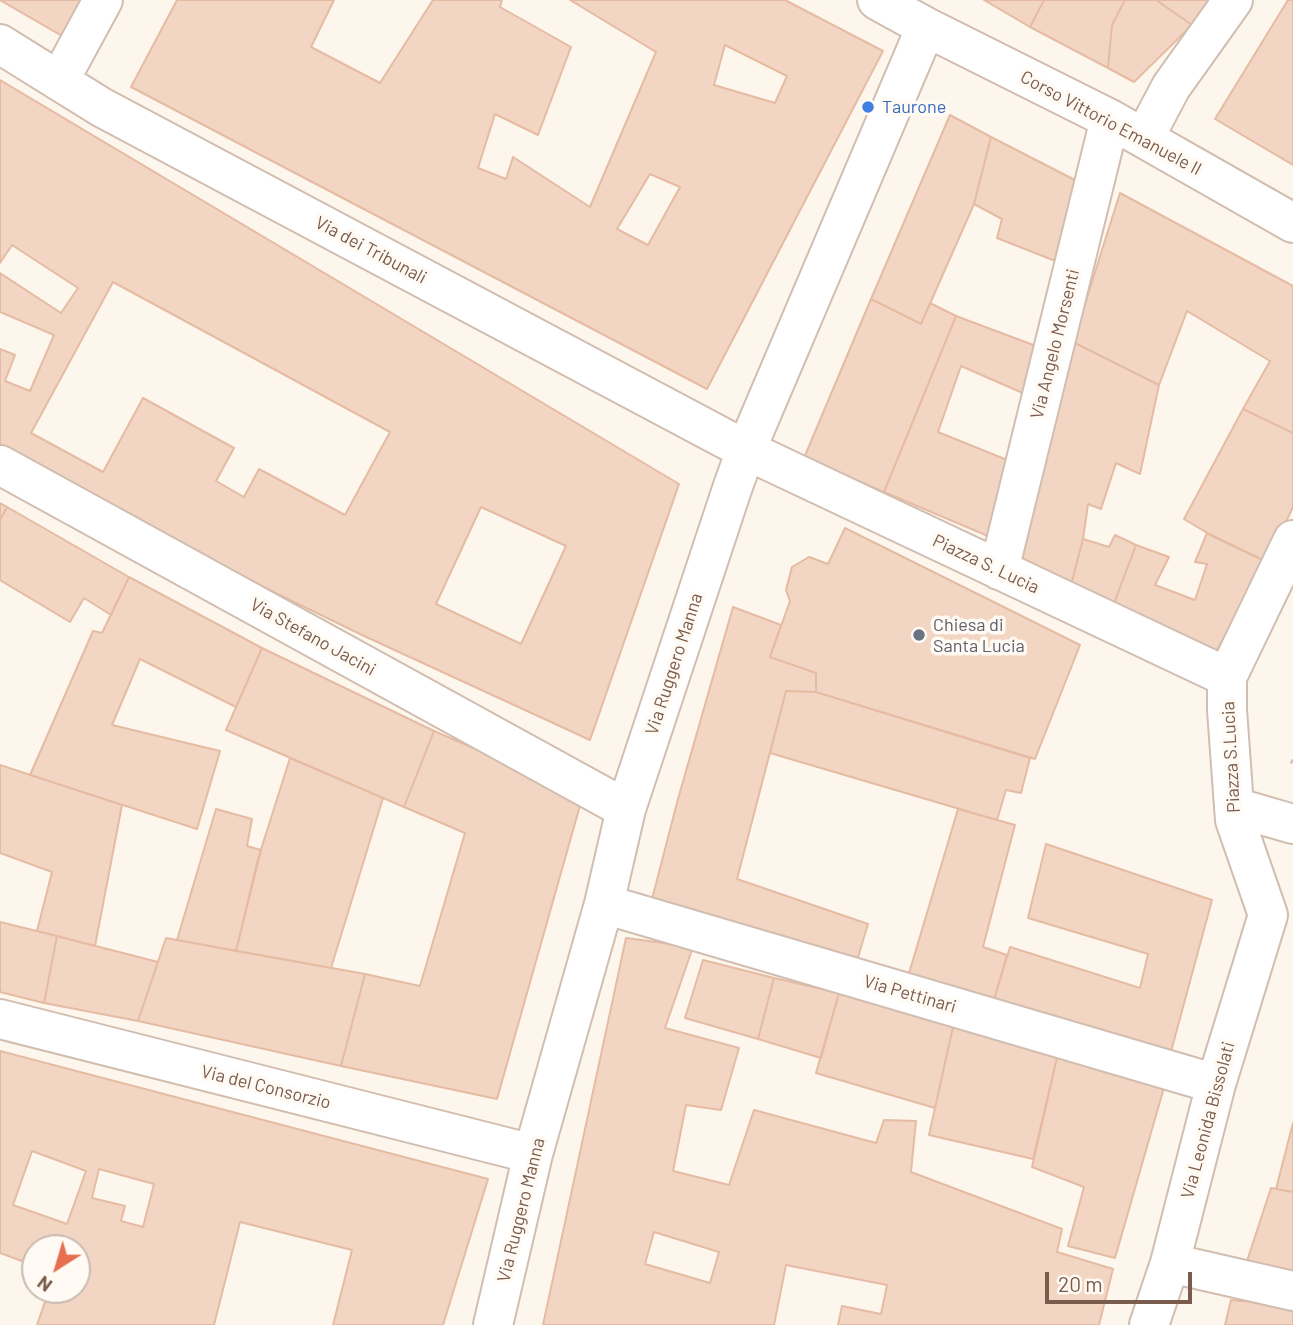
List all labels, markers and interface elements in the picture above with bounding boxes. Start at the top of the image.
street label: Corso Vittorio Emanuele II [1017,66,1205,180]
place label: Taurone [882,96,946,118]
marker: Taurone [860,99,876,115]
street label: Via dei Tribunali [312,212,430,288]
street label: Via Angelo Morsenti [1026,267,1084,421]
street label: Piazza S. Lucia [929,530,1043,598]
street label: Via Ruggero Manna [641,590,707,738]
street label: Via Stefano Jacini [246,594,380,680]
place label: Chiesa di Santa Lucia [933,614,1025,656]
marker: Chiesa di Santa Lucia [911,627,927,643]
street label: Piazza S.Lucia [1217,701,1245,813]
street label: Via Pettinari [861,970,959,1018]
street label: Via Leonida Bissolati [1177,1039,1239,1201]
street label: Via del Consorzio [199,1060,333,1114]
street label: Via Ruggero Manna [493,1136,549,1284]
north arrow [21,1234,91,1304]
scale bar [1048,1258,1195,1302]
text: 20 m [1058,1271,1103,1296]
text: N [32,1272,56,1298]

